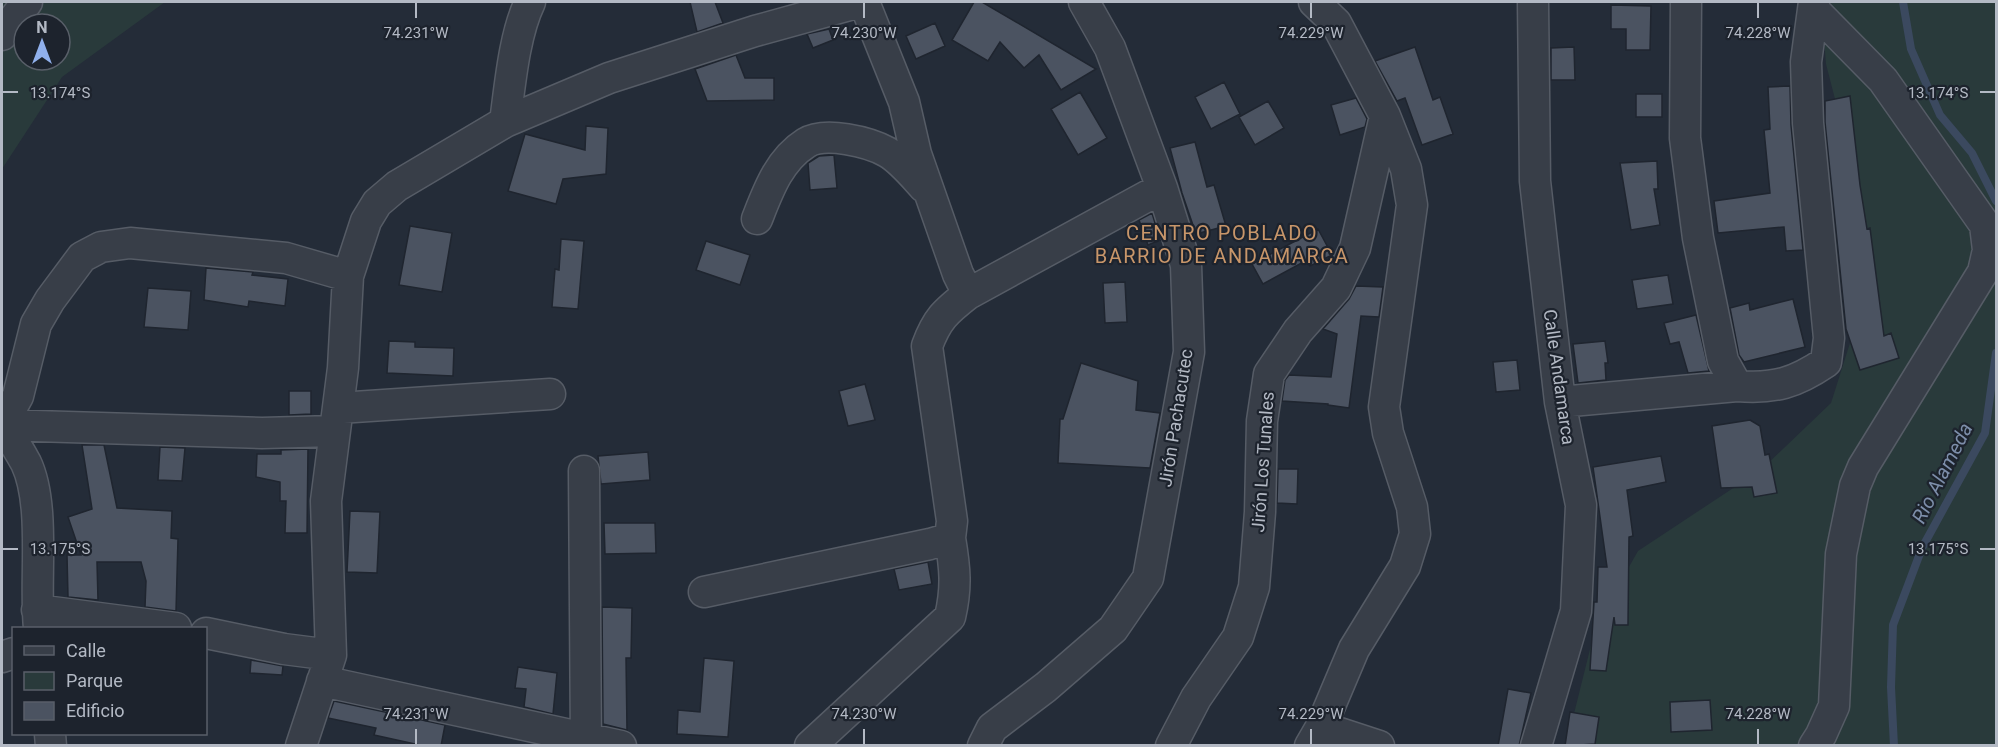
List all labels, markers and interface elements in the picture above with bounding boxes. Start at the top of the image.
north arrow [12,12,72,72]
text: N [36,18,48,37]
text: 74.231°W [383,24,449,42]
text: 74.230°W [831,24,897,42]
text: 74.229°W [1278,24,1344,42]
text: 74.228°W [1725,24,1791,42]
text: 13.174°S [30,84,90,102]
text: 13.174°S [1908,84,1968,102]
district label: CENTRO POBLADO BARRIO DE ANDAMARCA [1095,221,1349,268]
street label: Calle Andamarca [1540,308,1579,446]
street label: Jirón Pachacutec [1154,347,1197,488]
street label: Jirón Los Tunales [1247,391,1278,533]
water label: Rio Alameda [1906,419,1978,527]
text: 13.175°S [30,540,90,558]
text: 13.175°S [1908,540,1968,558]
legend [12,627,207,735]
text: Calle [66,640,106,661]
text: Parque [66,670,123,691]
text: Edificio [66,700,125,721]
text: 74.231°W [383,705,449,723]
text: 74.230°W [831,705,897,723]
text: 74.229°W [1278,705,1344,723]
text: 74.228°W [1725,705,1791,723]

